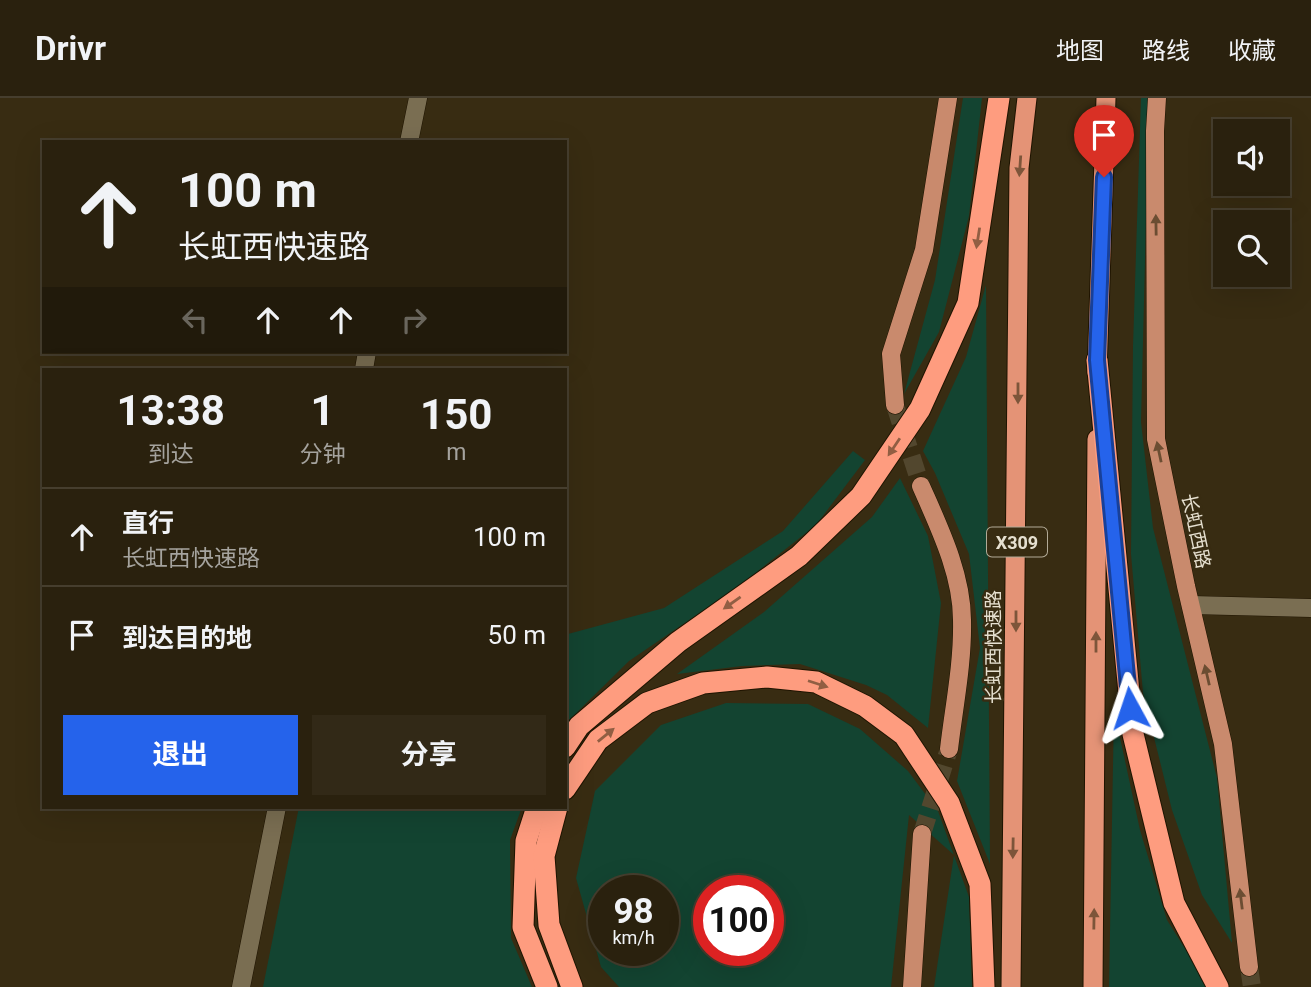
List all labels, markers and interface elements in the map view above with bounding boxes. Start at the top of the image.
text: Drivr [35,29,106,68]
text: 地图 [1056,37,1104,65]
text: 路线 [1142,37,1190,65]
text: 收藏 [1228,37,1276,65]
pin [1074,105,1134,177]
icon: arrive [1085,116,1123,154]
map controls [1213,119,1290,287]
button: sound [1213,119,1290,196]
one-way arrow [1014,155,1025,177]
text: 100 m [178,162,317,219]
icon: ahead [63,168,154,259]
button: search [1213,210,1290,287]
one-way arrow [1150,214,1162,236]
one-way arrow [972,227,983,249]
text: 长虹西快速路 [178,228,370,266]
icon: left [176,301,214,339]
icon: ahead [249,301,287,339]
icon: ahead [322,301,360,339]
icon: right [395,301,433,339]
one-way arrow [1012,383,1024,405]
text: 13:38 [117,386,225,435]
text: 1 [310,386,335,435]
text: 150 [420,390,492,439]
one-way arrow [888,437,901,456]
text: m [446,439,466,466]
text: 到达 [148,441,194,468]
text: 分钟 [299,441,345,468]
one-way arrow [1153,441,1164,463]
street label: 长虹西路 [1177,491,1215,571]
text: 直行 [122,508,174,538]
icon: ahead [63,518,101,556]
text: 100 m [473,522,546,552]
road number: X309 [987,528,1047,556]
text: 长虹西快速路 [122,545,260,572]
street label: 长虹西快速路 [982,590,1005,704]
one-way arrow [723,596,741,610]
one-way arrow [1010,610,1022,632]
icon: arrive [63,616,101,654]
text: 50 m [488,620,546,650]
text: 到达目的地 [122,623,252,653]
one-way arrow [1090,631,1102,653]
one-way arrow [1201,664,1212,686]
position arrow [1093,671,1167,745]
one-way arrow [807,680,828,690]
button: 退出 [63,715,298,795]
button: 分享 [312,715,546,795]
one-way arrow [596,727,614,742]
one-way arrow [1008,838,1019,860]
speed limit sign: 100 [693,875,784,966]
one-way arrow [1236,888,1247,910]
text: 98 [613,891,654,932]
one-way arrow [1089,908,1100,930]
text: km/h [612,927,655,948]

